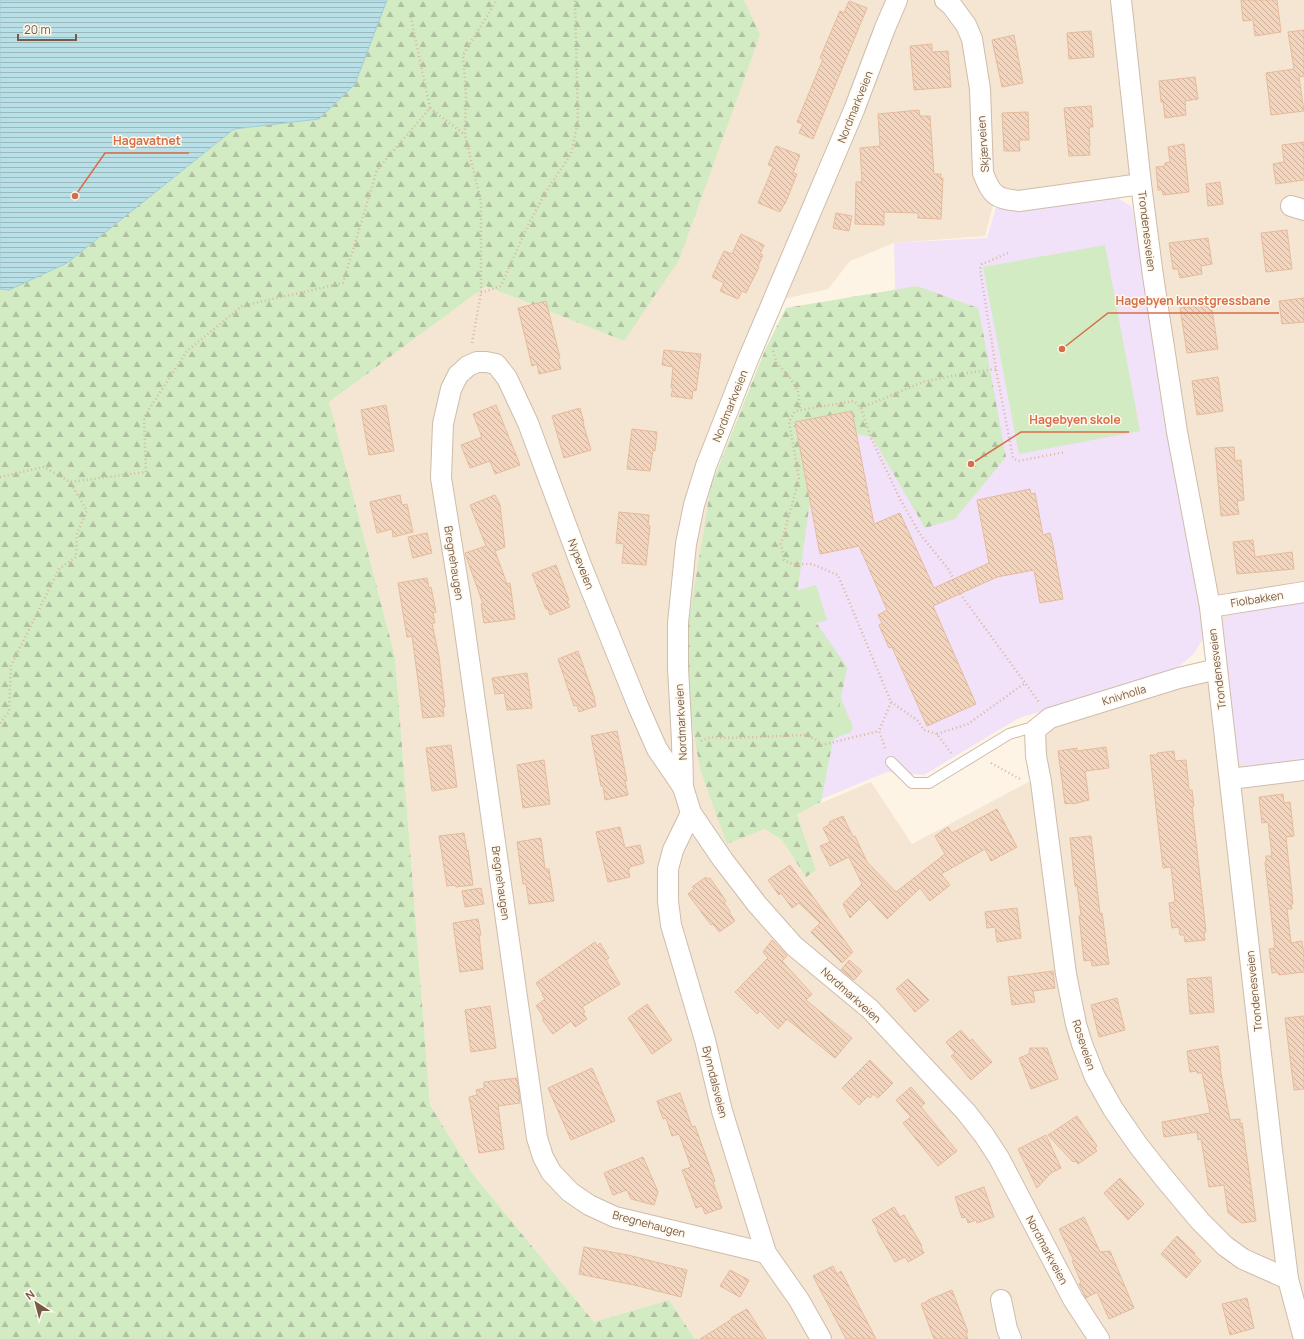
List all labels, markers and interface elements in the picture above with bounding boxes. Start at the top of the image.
scale bar [18,16,76,42]
text: 20 m [24,21,51,38]
street label: Nordmarkveien [833,69,876,145]
street label: Skjærveien [973,115,992,173]
callout: Hagavatnet [105,129,189,153]
text: Hagavatnet [113,132,181,149]
street label: Trondenesveien [1135,190,1160,272]
callout: Hagebyen kunstgressbane [1108,289,1279,313]
text: Hagebyen kunstgressbane [1116,292,1270,309]
street label: Nordmarkveien [708,368,751,444]
callout: Hagebyen skole [1021,408,1129,432]
text: Hagebyen skole [1029,411,1121,428]
street label: Bregnehaugen [441,525,468,601]
street label: Nypeveien [565,536,598,591]
street label: Fiolbakken [1229,587,1284,610]
street label: Trondenesveien [1204,628,1229,710]
street label: Knivholla [1100,681,1148,708]
street label: Nordmarkveien [671,683,690,761]
street label: Bregnehaugen [489,845,514,921]
street label: Trondenesveien [1242,950,1265,1032]
street label: Nordmarkveien [818,963,885,1026]
street label: Roseveien [1069,1018,1100,1072]
street label: Bynndalsveien [699,1044,732,1119]
street label: Bregnehaugen [611,1207,687,1240]
street label: Nordmarkveien [1023,1212,1072,1287]
north arrow [16,1283,56,1323]
text: N [22,1286,38,1303]

